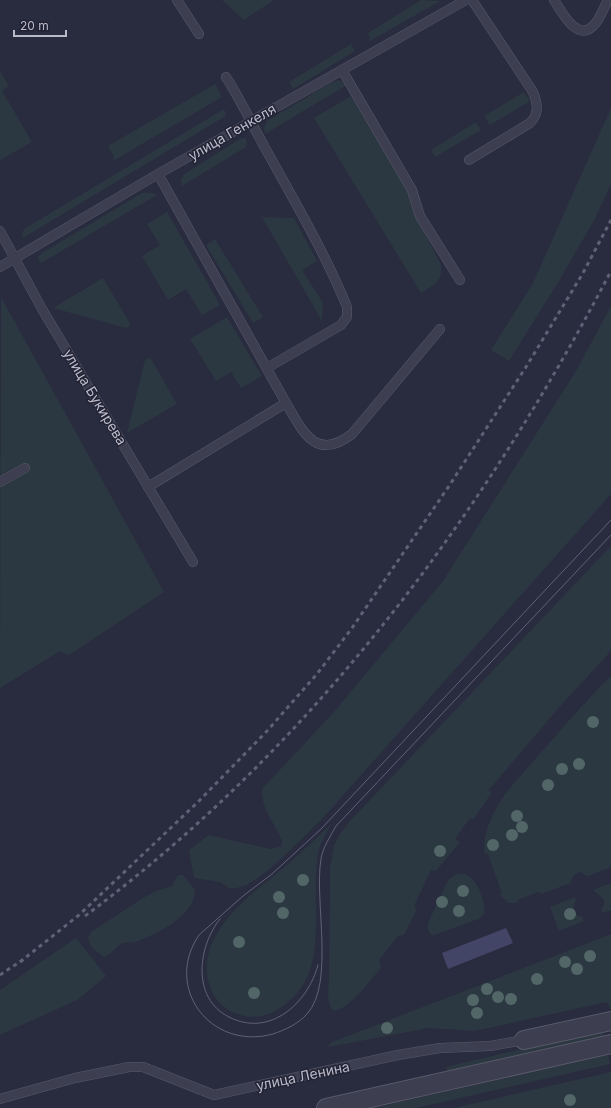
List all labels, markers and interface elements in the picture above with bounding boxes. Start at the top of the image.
scale bar [14,12,66,38]
text: 20 m [20,18,49,33]
street label: улица Генкеля [185,100,279,164]
street label: улица Букирева [60,346,131,448]
street label: улица Ленина [255,1057,351,1094]

